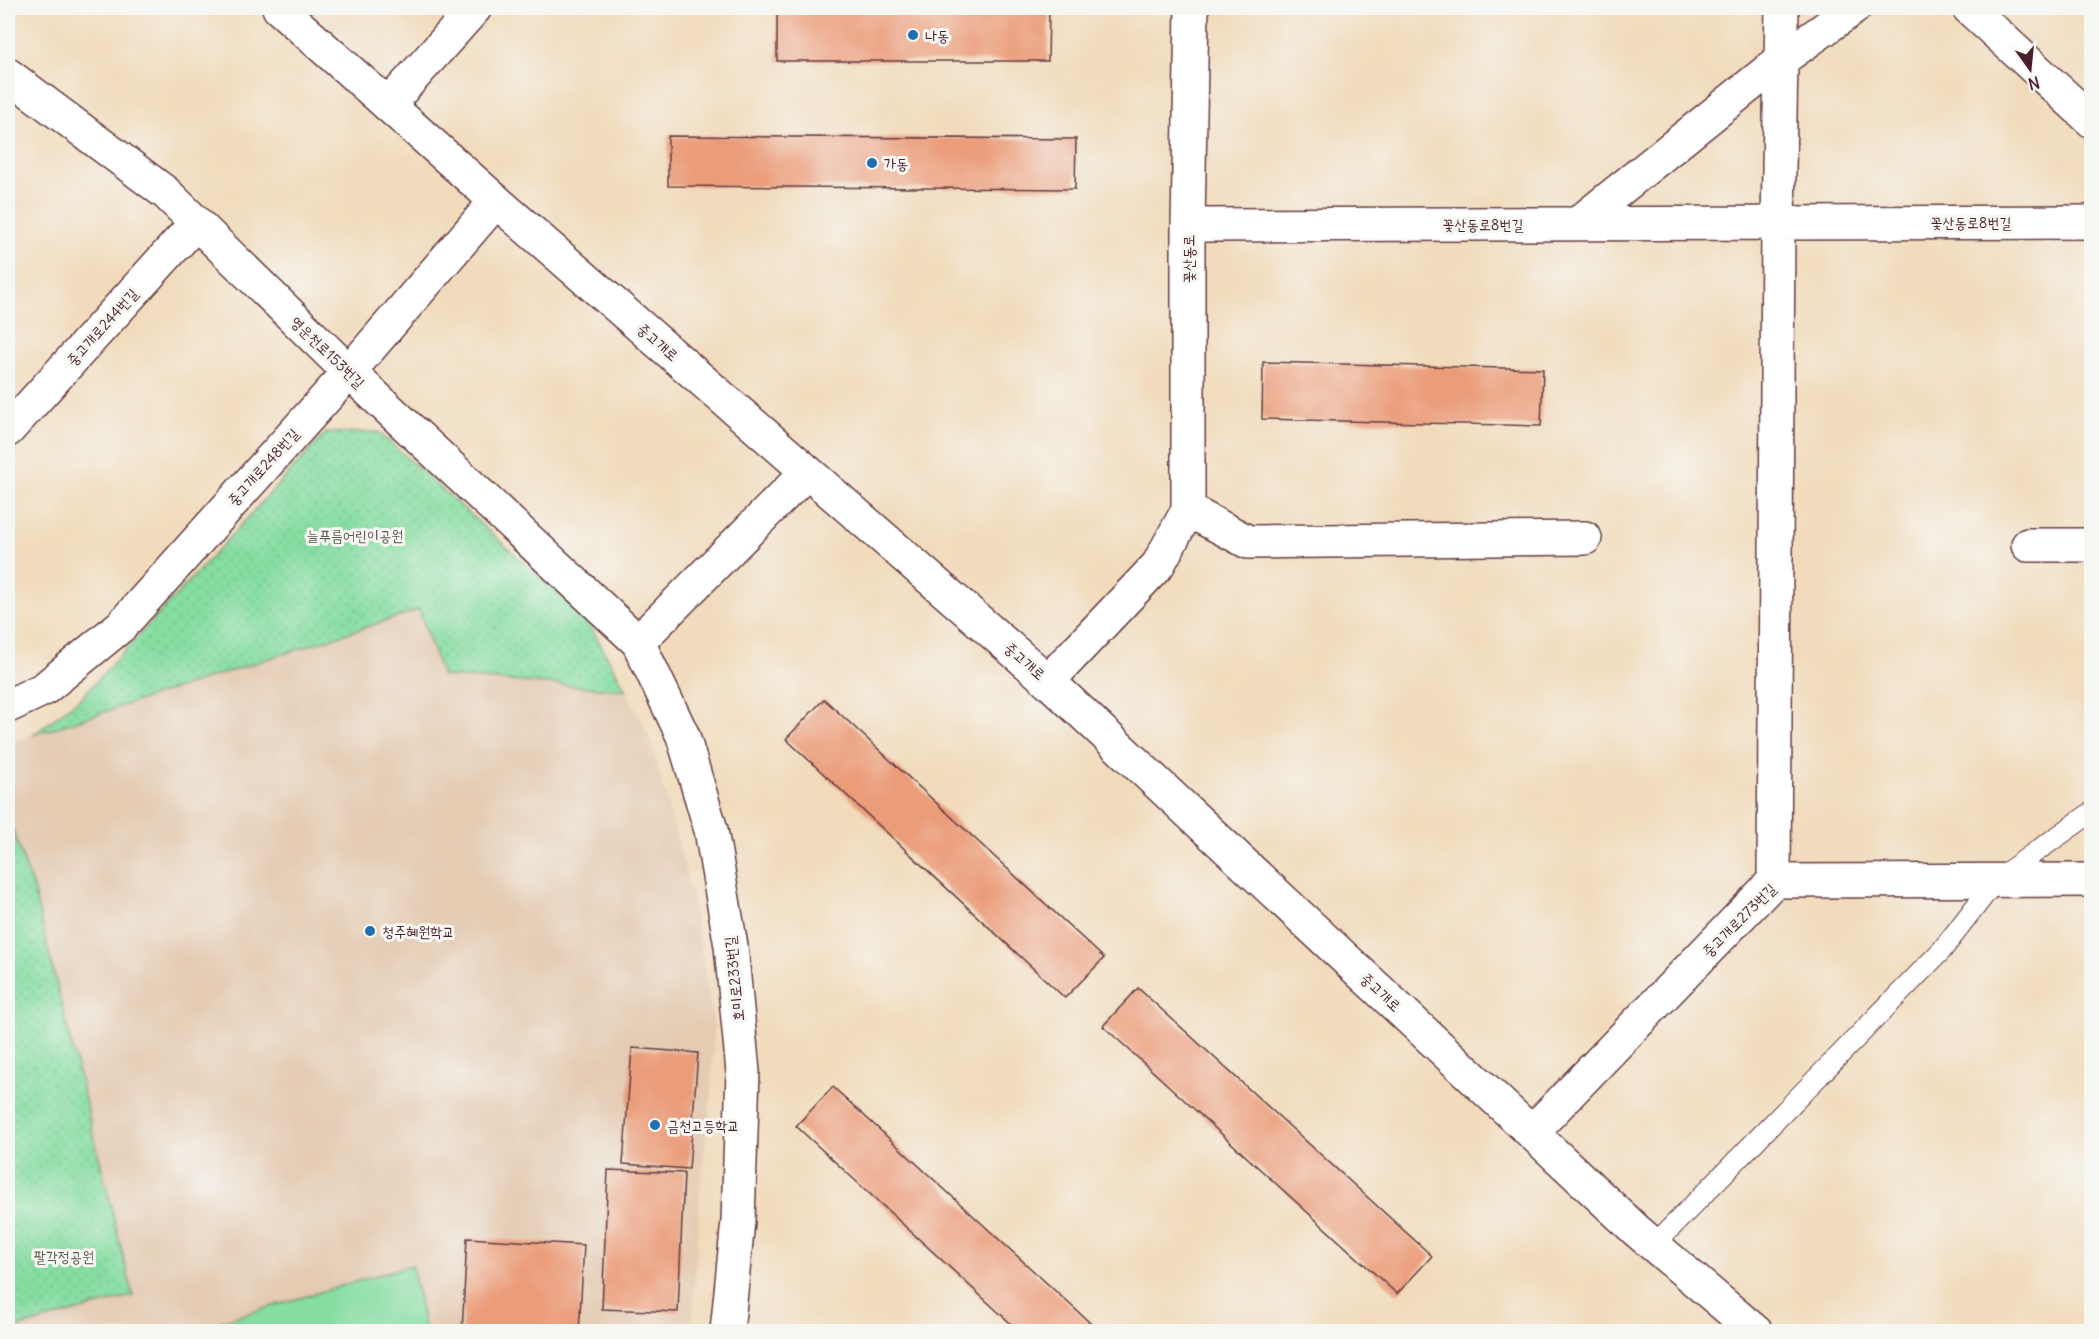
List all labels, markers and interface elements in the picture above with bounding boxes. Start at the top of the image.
place label: 나동 [925,26,949,45]
marker: 나동 [906,28,920,42]
north arrow [2000,39,2060,99]
text: N [2026,72,2042,95]
place label: 가동 [884,154,908,173]
marker: 가동 [865,156,879,170]
street label: 꽃산동로8번길 [1930,213,2012,232]
street label: 꽃산동로8번길 [1442,215,1524,234]
street label: 꽃산동로 [1179,235,1198,283]
street label: 중고개로244번길 [62,284,142,370]
street label: 영운천로153번길 [287,312,369,392]
street label: 중고개로 [634,319,682,365]
street label: 중고개로248번길 [223,424,303,510]
park label: 늘푸름어린이공원 [307,526,403,545]
street label: 중고개로 [1001,638,1049,684]
street label: 중고개로273번길 [1698,879,1780,961]
place label: 청주혜원학교 [382,922,454,941]
marker: 청주혜원학교 [363,924,377,938]
street label: 호미로233번길 [720,935,748,1023]
street label: 중고개로 [1357,969,1405,1015]
place label: 금천고등학교 [667,1116,739,1135]
marker: 금천고등학교 [648,1118,662,1132]
park label: 팔각정공원 [34,1247,94,1266]

